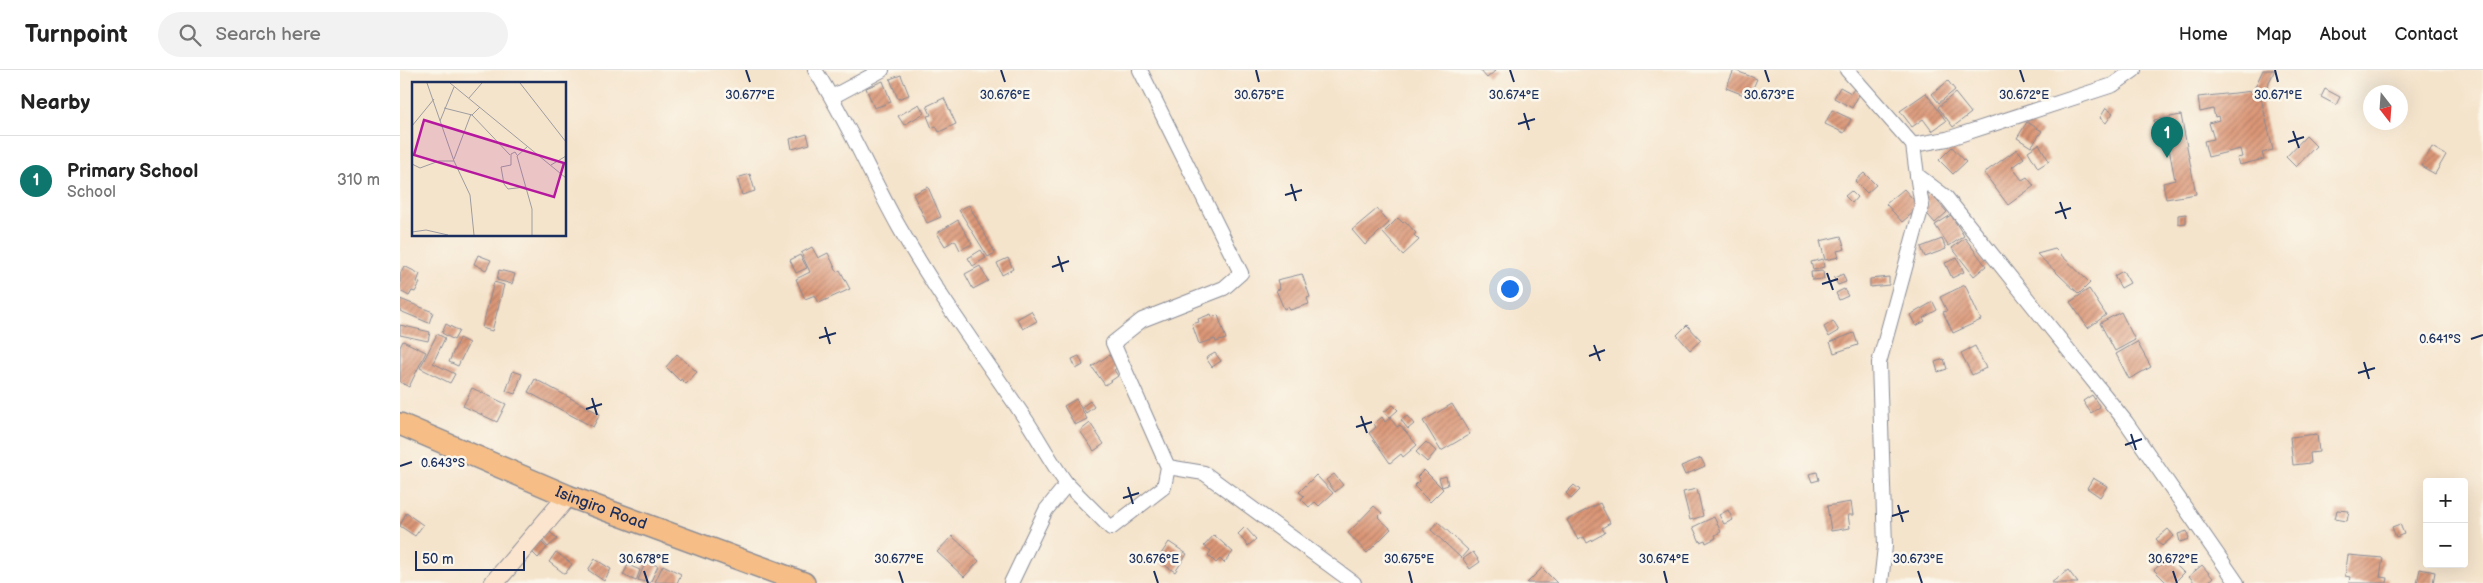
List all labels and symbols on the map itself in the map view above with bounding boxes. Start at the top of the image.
inset map [412,82,566,236]
north arrow [2363,85,2408,130]
text: 30.677°E [725,88,775,103]
text: 30.676°E [980,88,1030,103]
text: 30.675°E [1234,88,1284,103]
text: 30.674°E [1489,88,1539,103]
text: 30.673°E [1744,88,1794,103]
text: 30.672°E [1999,88,2049,103]
text: 30.671°E [2254,88,2302,103]
pin: 1 [2151,117,2183,158]
your location [1497,276,1523,302]
text: 0.641°S [2419,332,2461,347]
text: 0.643°S [421,456,465,471]
street label: Isingiro Road [552,482,649,534]
scale bar [415,548,525,571]
text: 30.678°E [619,552,669,567]
text: 30.677°E [874,552,924,567]
text: 30.676°E [1129,552,1179,567]
text: 30.675°E [1384,552,1434,567]
text: 30.674°E [1639,552,1689,567]
text: 30.673°E [1893,552,1943,567]
text: 30.672°E [2148,552,2198,567]

